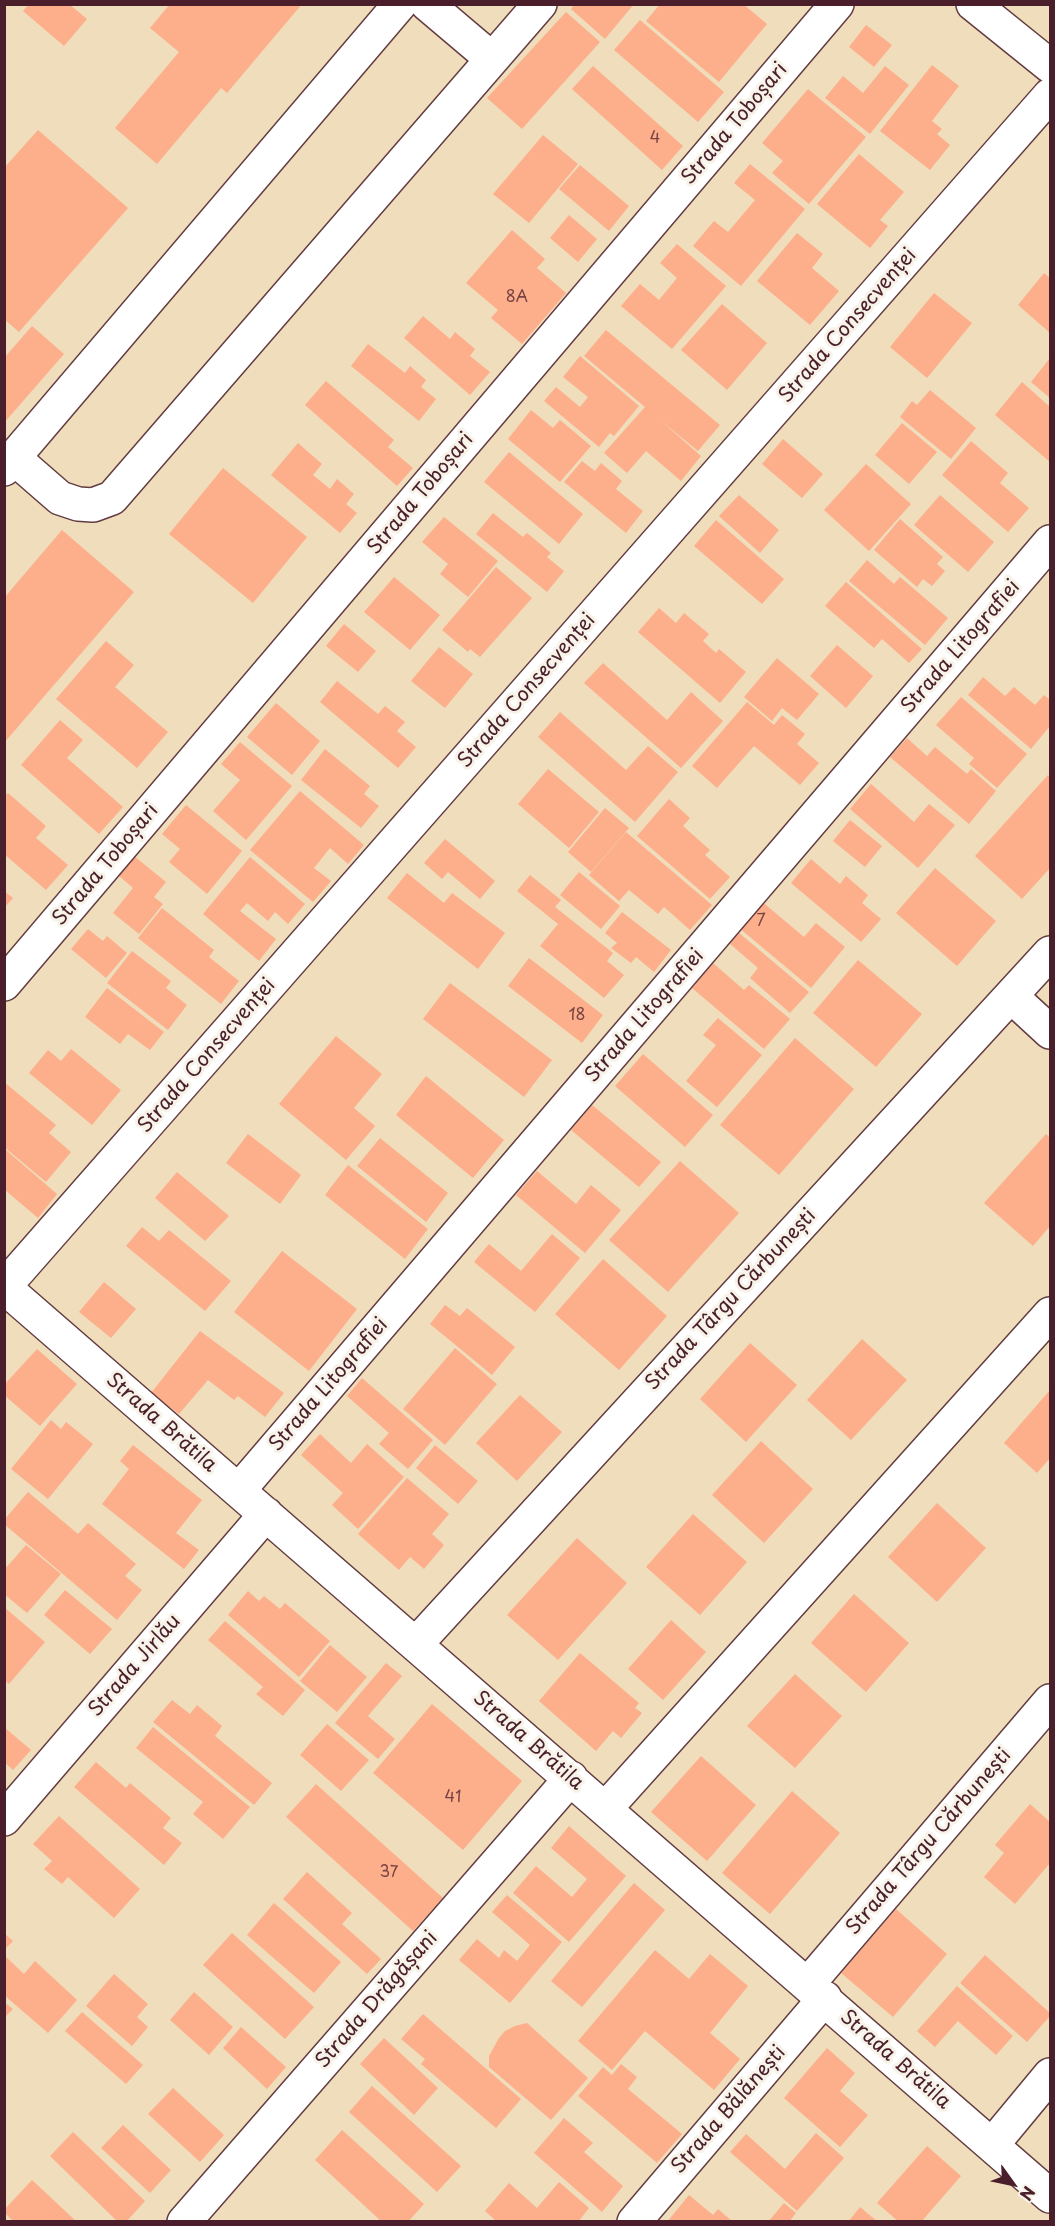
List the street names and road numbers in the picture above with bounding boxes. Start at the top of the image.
street label: Strada Toboșari [677,58,793,190]
street label: Strada Consecvenței [774,244,922,408]
street label: Strada Toboșari [363,428,479,560]
street label: Strada Litografiei [896,575,1026,719]
street label: Strada Consecvenței [453,609,601,773]
street label: Strada Toboșari [48,799,164,931]
street label: Strada Litografiei [580,944,710,1088]
street label: Strada Consecvenței [133,974,281,1138]
street label: Strada Târgu Cărbunești [641,1204,821,1396]
street label: Strada Litografiei [264,1313,394,1457]
street label: Strada Brătila [101,1368,221,1478]
street label: Strada Jirlău [84,1610,186,1722]
street label: Strada Brătila [468,1686,588,1796]
street label: Strada Târgu Cărbunești [841,1744,1017,1940]
street label: Strada Drăgășani [311,1927,443,2073]
street label: Strada Brătila [835,2005,955,2115]
street label: Strada Bălănești [667,2041,791,2179]

